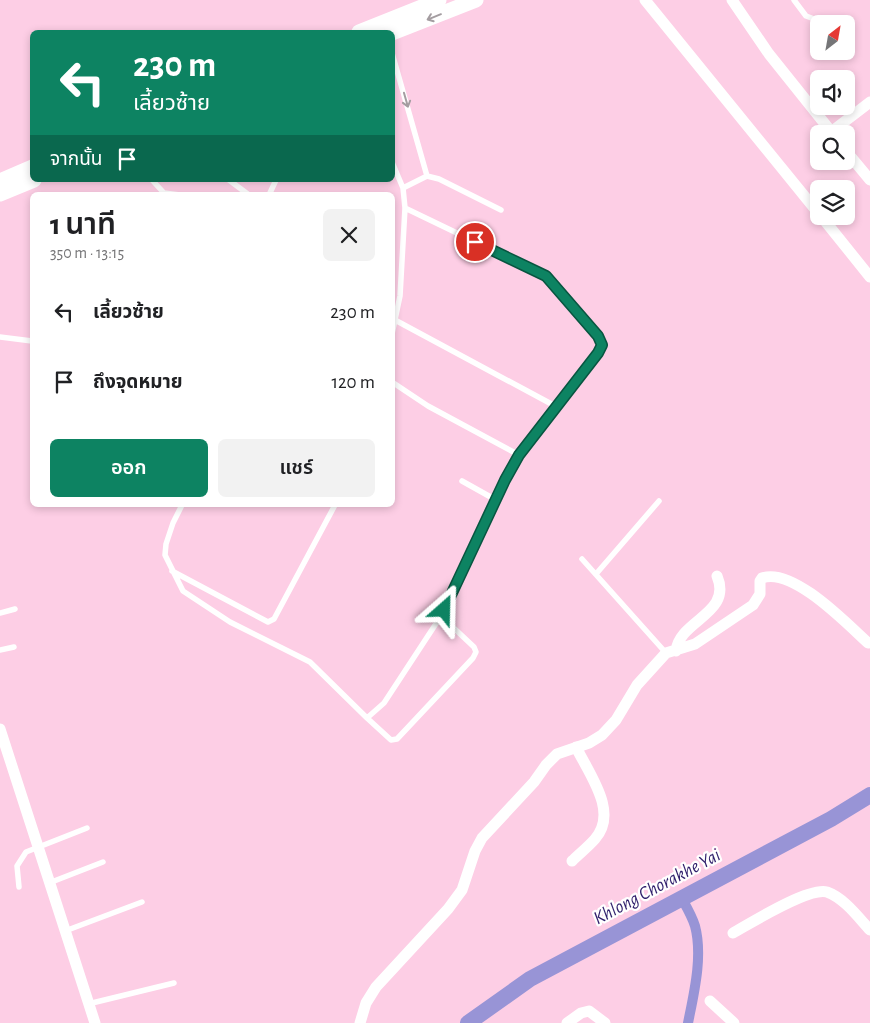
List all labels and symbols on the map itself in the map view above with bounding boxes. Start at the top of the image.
one-way arrow [427,12,442,22]
north arrow [810,15,855,60]
one-way arrow [402,91,411,107]
pin [454,221,496,263]
position arrow [417,583,469,635]
water label: Khlong Chorakhe Yai [590,846,724,928]

